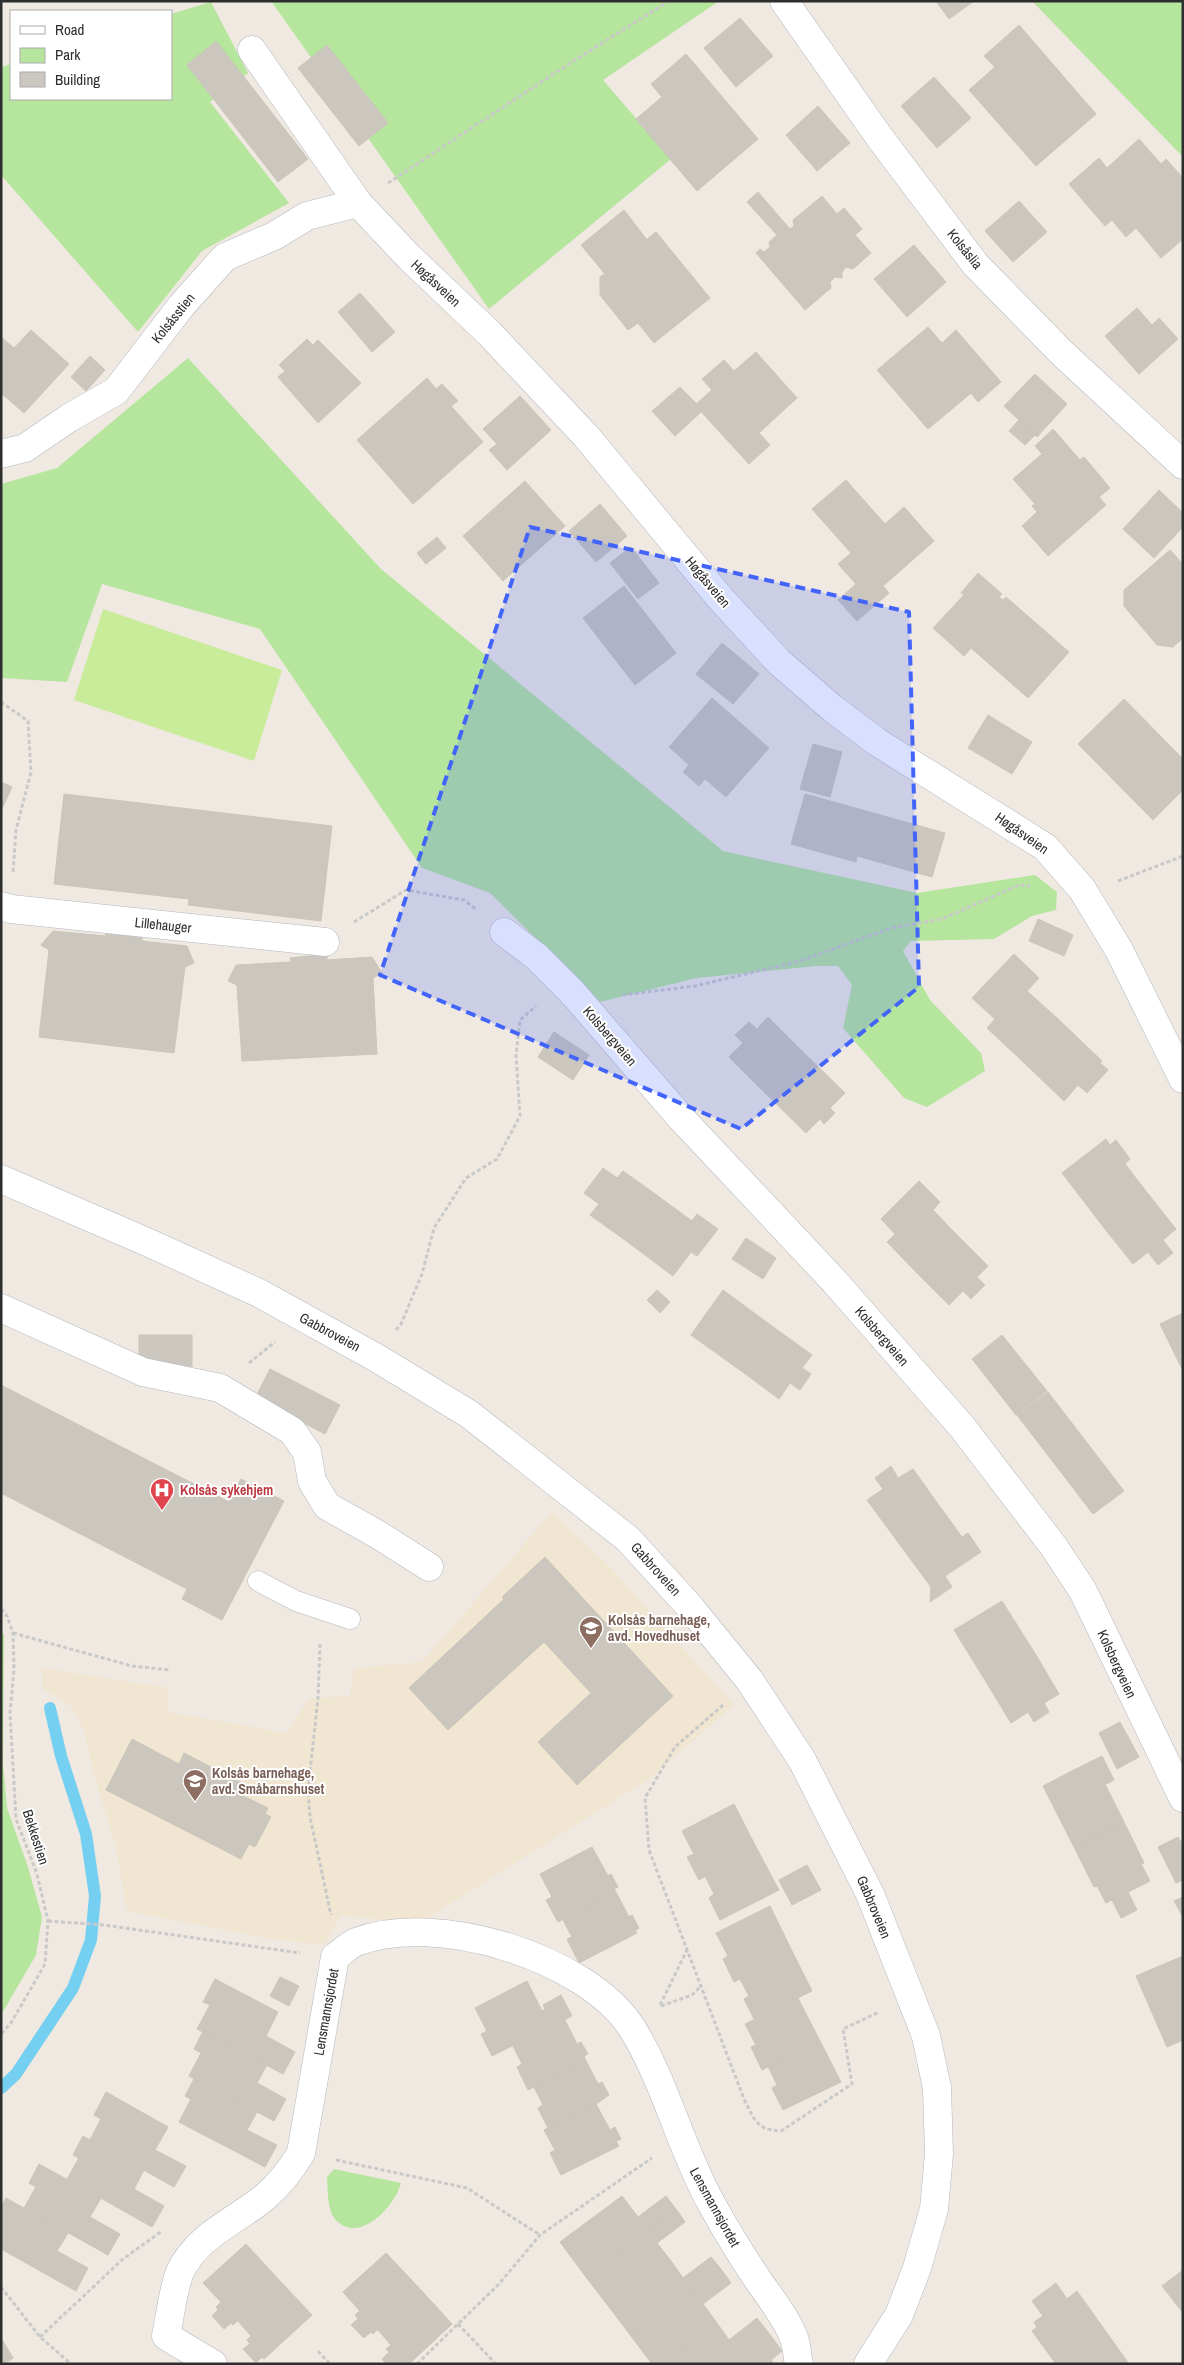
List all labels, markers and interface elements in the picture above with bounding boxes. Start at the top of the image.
legend [10,10,172,100]
text: Road [55,19,84,40]
text: Park [55,44,81,65]
text: Building [55,69,100,90]
street label: Kolsåslia [943,225,987,273]
street label: Høgåsveien [407,256,465,310]
street label: Kolsåsstien [147,289,199,347]
street label: Høgåsveien [681,553,735,611]
street label: Høgåsveien [992,808,1052,858]
street label: Lillehauger [134,913,192,937]
street label: Kolsbergveien [579,1002,641,1070]
street label: Kolsbergveien [851,1302,913,1370]
street label: Gabbroveien [296,1308,364,1356]
hospital icon: Kolsås sykehjem [149,1477,175,1511]
place label: Kolsås sykehjem [180,1481,273,1499]
street label: Gabbroveien [627,1538,685,1600]
place label: Kolsås barnehage, avd. Hovedhuset [608,1611,710,1645]
school or university icon: Kolsås barnehage, avd. Hovedhuset [578,1615,604,1649]
street label: Kolsbergveien [1093,1627,1141,1701]
place label: Kolsås barnehage, avd. Småbarnshuset [212,1764,324,1798]
school or university icon: Kolsås barnehage, avd. Småbarnshuset [182,1768,208,1802]
street label: Bekkestien [19,1807,53,1867]
street label: Gabbroveien [853,1873,895,1941]
street label: Lensmannsjordet [309,1967,343,2057]
street label: Lensmannsjordet [686,2164,744,2250]

